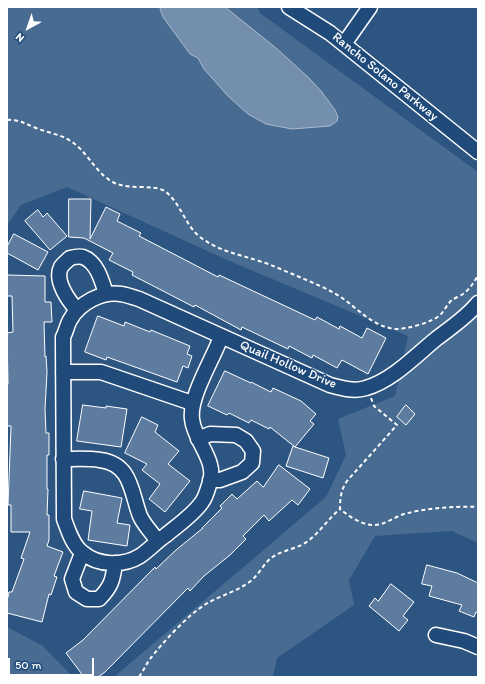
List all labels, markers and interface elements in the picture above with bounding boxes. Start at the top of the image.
north arrow [8,8,48,48]
street label: Rancho Solano Parkway [329,29,441,125]
text: N [13,30,27,45]
street label: Quail Hollow Drive [237,338,339,392]
scale bar [10,650,96,676]
text: 50 m [15,658,41,672]

